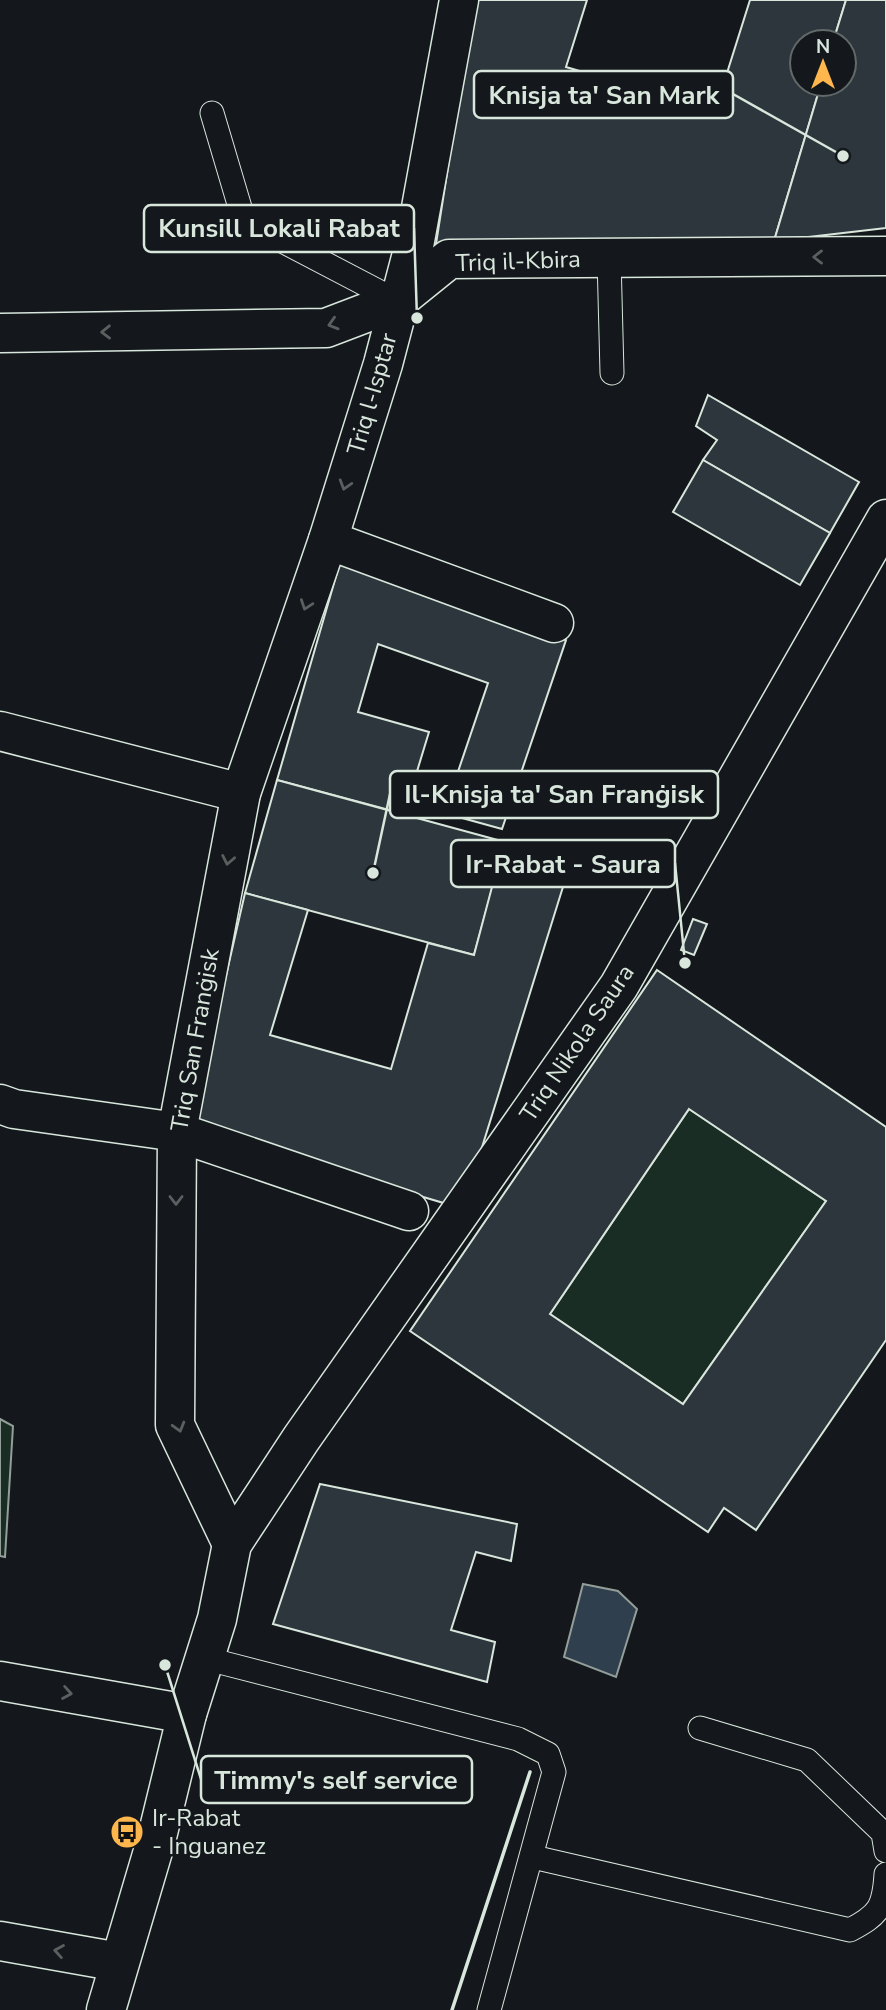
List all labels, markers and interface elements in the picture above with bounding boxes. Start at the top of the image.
north arrow [788,28,858,98]
text: N [816,34,830,60]
callout: Knisja ta' San Mark [474,71,733,118]
text: Knisja ta' San Mark [488,78,721,113]
callout: Kunsill Lokali Rabat [144,205,414,252]
text: Kunsill Lokali Rabat [158,211,401,246]
street label: Triq il-Kbira [455,243,581,279]
one-way arrow [812,249,823,265]
one-way arrow [328,316,340,331]
one-way arrow [101,324,112,339]
street label: Triq l-Isptar [339,329,405,459]
one-way arrow [339,478,354,490]
one-way arrow [300,598,314,610]
callout: Il-Knisja ta' San Franġisk [390,771,718,818]
text: Il-Knisja ta' San Franġisk [404,777,705,812]
callout: Ir-Rabat - Saura [451,840,675,887]
text: Ir-Rabat - Saura [465,847,661,882]
one-way arrow [221,854,236,866]
street label: Triq San Franġisk [163,945,227,1134]
street label: Triq Nikola Saura [512,958,642,1128]
one-way arrow [168,1195,184,1206]
one-way arrow [170,1420,185,1432]
one-way arrow [61,1685,73,1700]
callout: Timmy's self service [201,1756,472,1803]
text: Timmy's self service [214,1763,458,1798]
place label: Ir-Rabat - Inguanez [152,1802,266,1862]
bus stop icon: Ir-Rabat - Inguanez [108,1813,146,1851]
one-way arrow [53,1945,65,1960]

